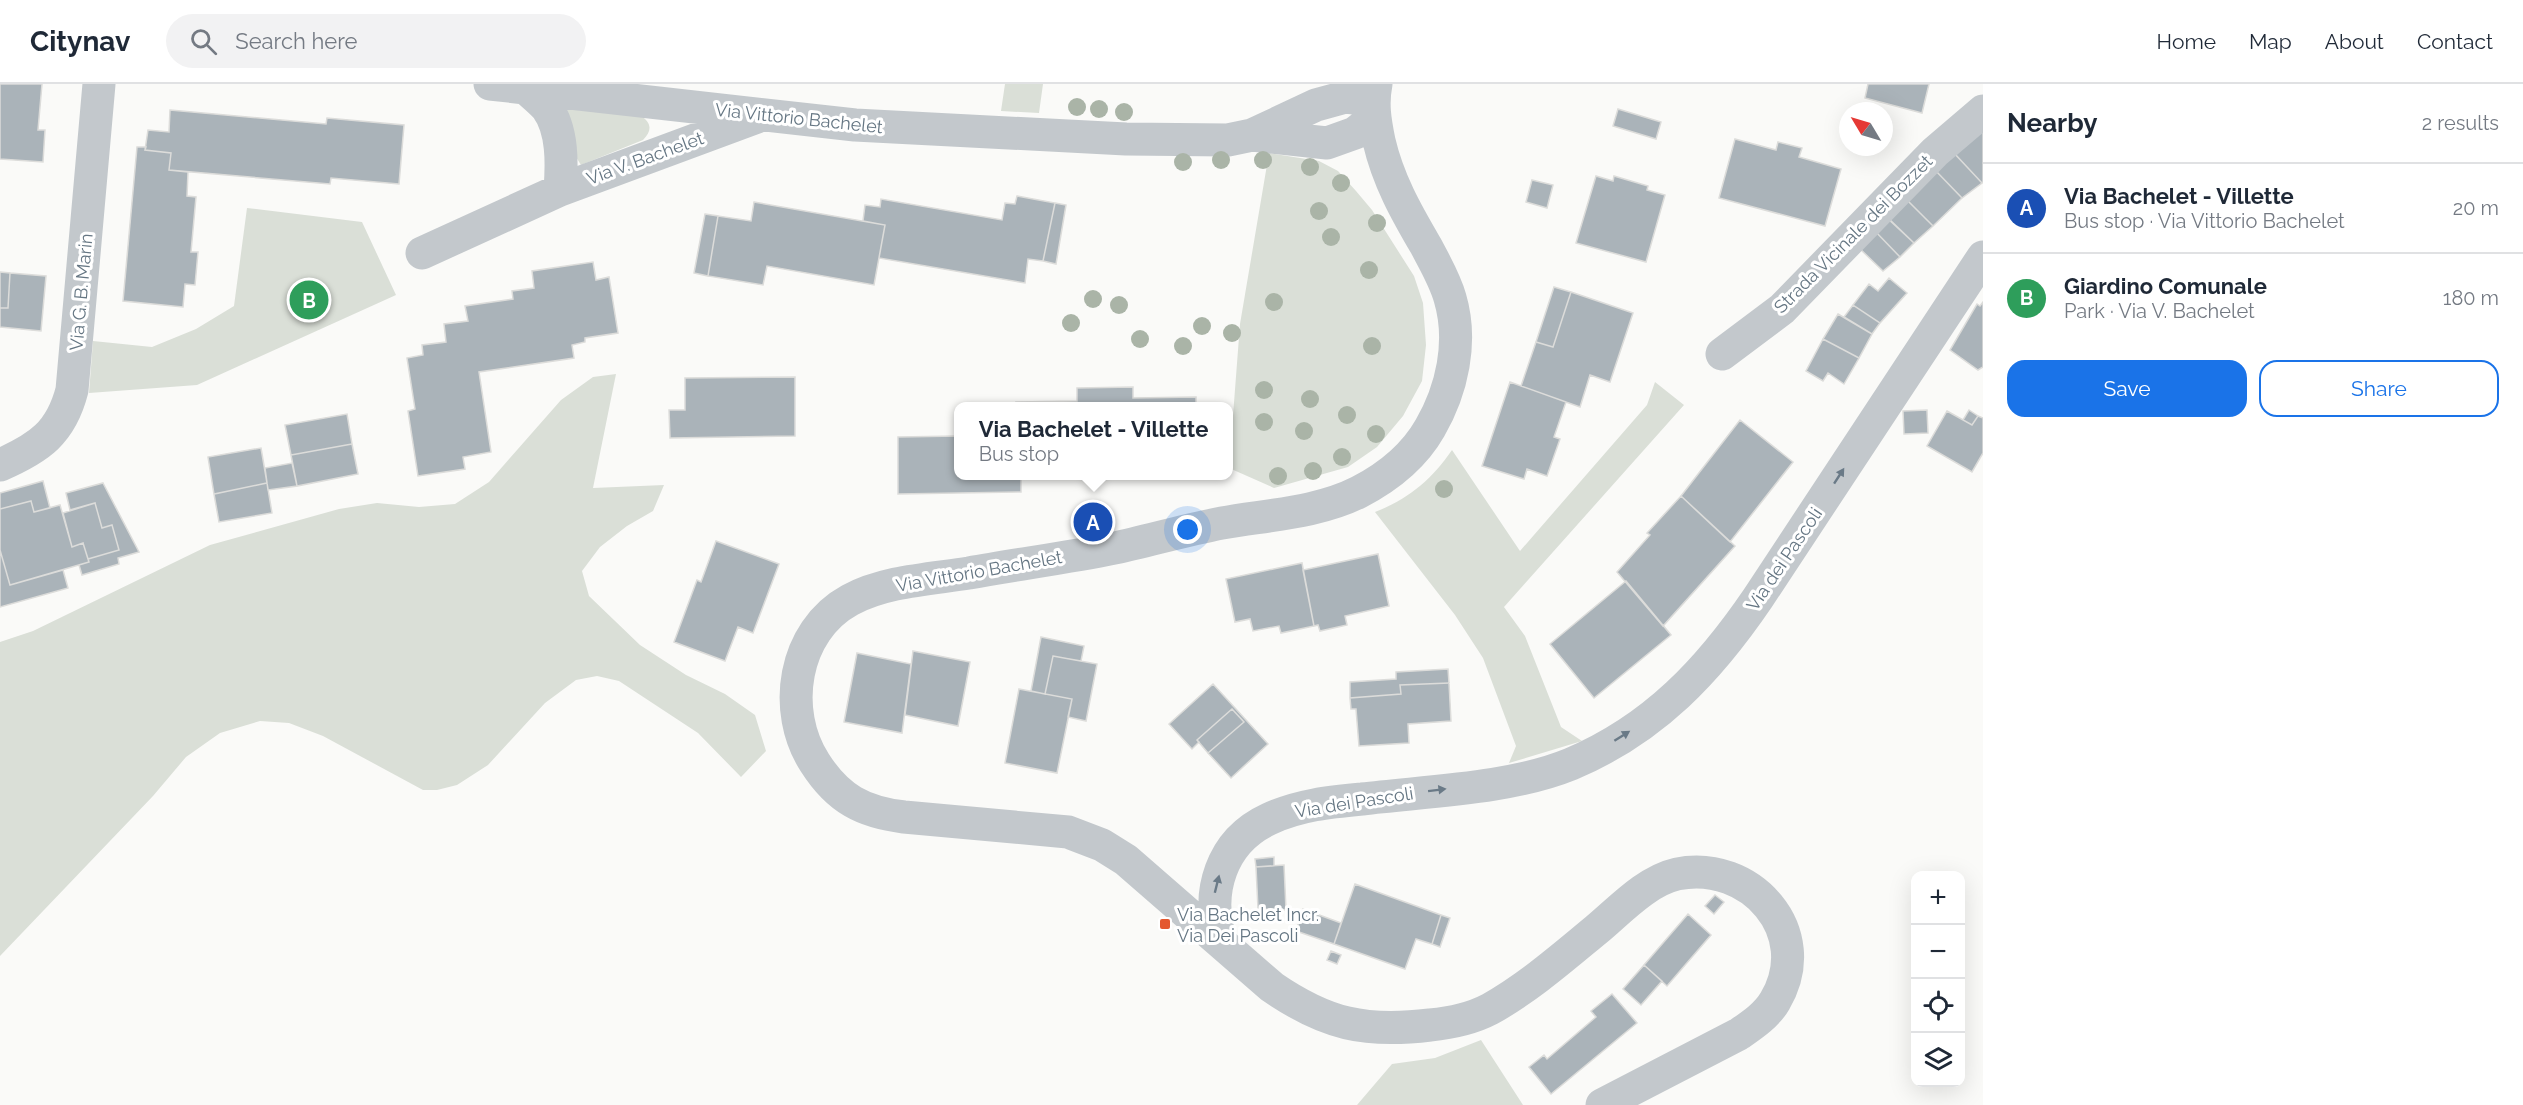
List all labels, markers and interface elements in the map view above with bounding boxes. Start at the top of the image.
search box [166,14,586,68]
text: Citynav [30,25,130,58]
icon: search [187,25,220,58]
text: Search here [235,28,357,54]
text: Home [2157,29,2216,54]
text: Map [2249,29,2292,54]
text: About [2325,29,2384,54]
text: Contact [2417,29,2493,54]
street label: Via Vittorio Bachelet [714,99,884,137]
north arrow [1839,102,1893,156]
text: Nearby [2007,108,2097,138]
text: 2 results [2422,111,2499,135]
street label: Via V. Bachelet [584,127,706,189]
street label: Strada Vicinale dei Bozzet [1770,151,1936,317]
text: Via Bachelet - Villette [2064,183,2294,209]
text: A [2020,196,2033,220]
text: 20 m [2453,196,2499,220]
text: Bus stop · Via Vittorio Bachelet [2064,209,2345,233]
street label: Via G. B. Marin [65,232,97,352]
text: Giardino Comunale [2064,273,2267,299]
pin: B [290,278,328,322]
text: B [2020,286,2033,310]
text: 180 m [2443,286,2499,310]
text: Park · Via V. Bachelet [2064,299,2255,323]
button: Save [2007,360,2247,417]
button: Share [2259,360,2499,417]
popup [954,402,1233,480]
text: Via Bachelet - Villette [979,416,1208,442]
text: Bus stop [979,442,1059,466]
one-way arrow [1833,468,1844,484]
pin: A [1074,500,1112,544]
street label: Via dei Pascoli [1742,503,1826,615]
your location [1173,515,1202,544]
street label: Via Vittorio Bachelet [894,546,1064,596]
one-way arrow [1614,730,1630,741]
street label: Via dei Pascoli [1293,782,1415,822]
one-way arrow [1428,785,1447,795]
map controls [1911,871,1965,1087]
button: + [1911,871,1965,925]
one-way arrow [1213,875,1223,893]
place label: Via Bachelet Incr. Via Dei Pascoli [1177,904,1319,946]
marker: Via Bachelet Incr. Via Dei Pascoli [1158,917,1172,931]
button: − [1911,925,1965,979]
button: locate [1911,979,1965,1033]
button: layers [1911,1033,1965,1087]

